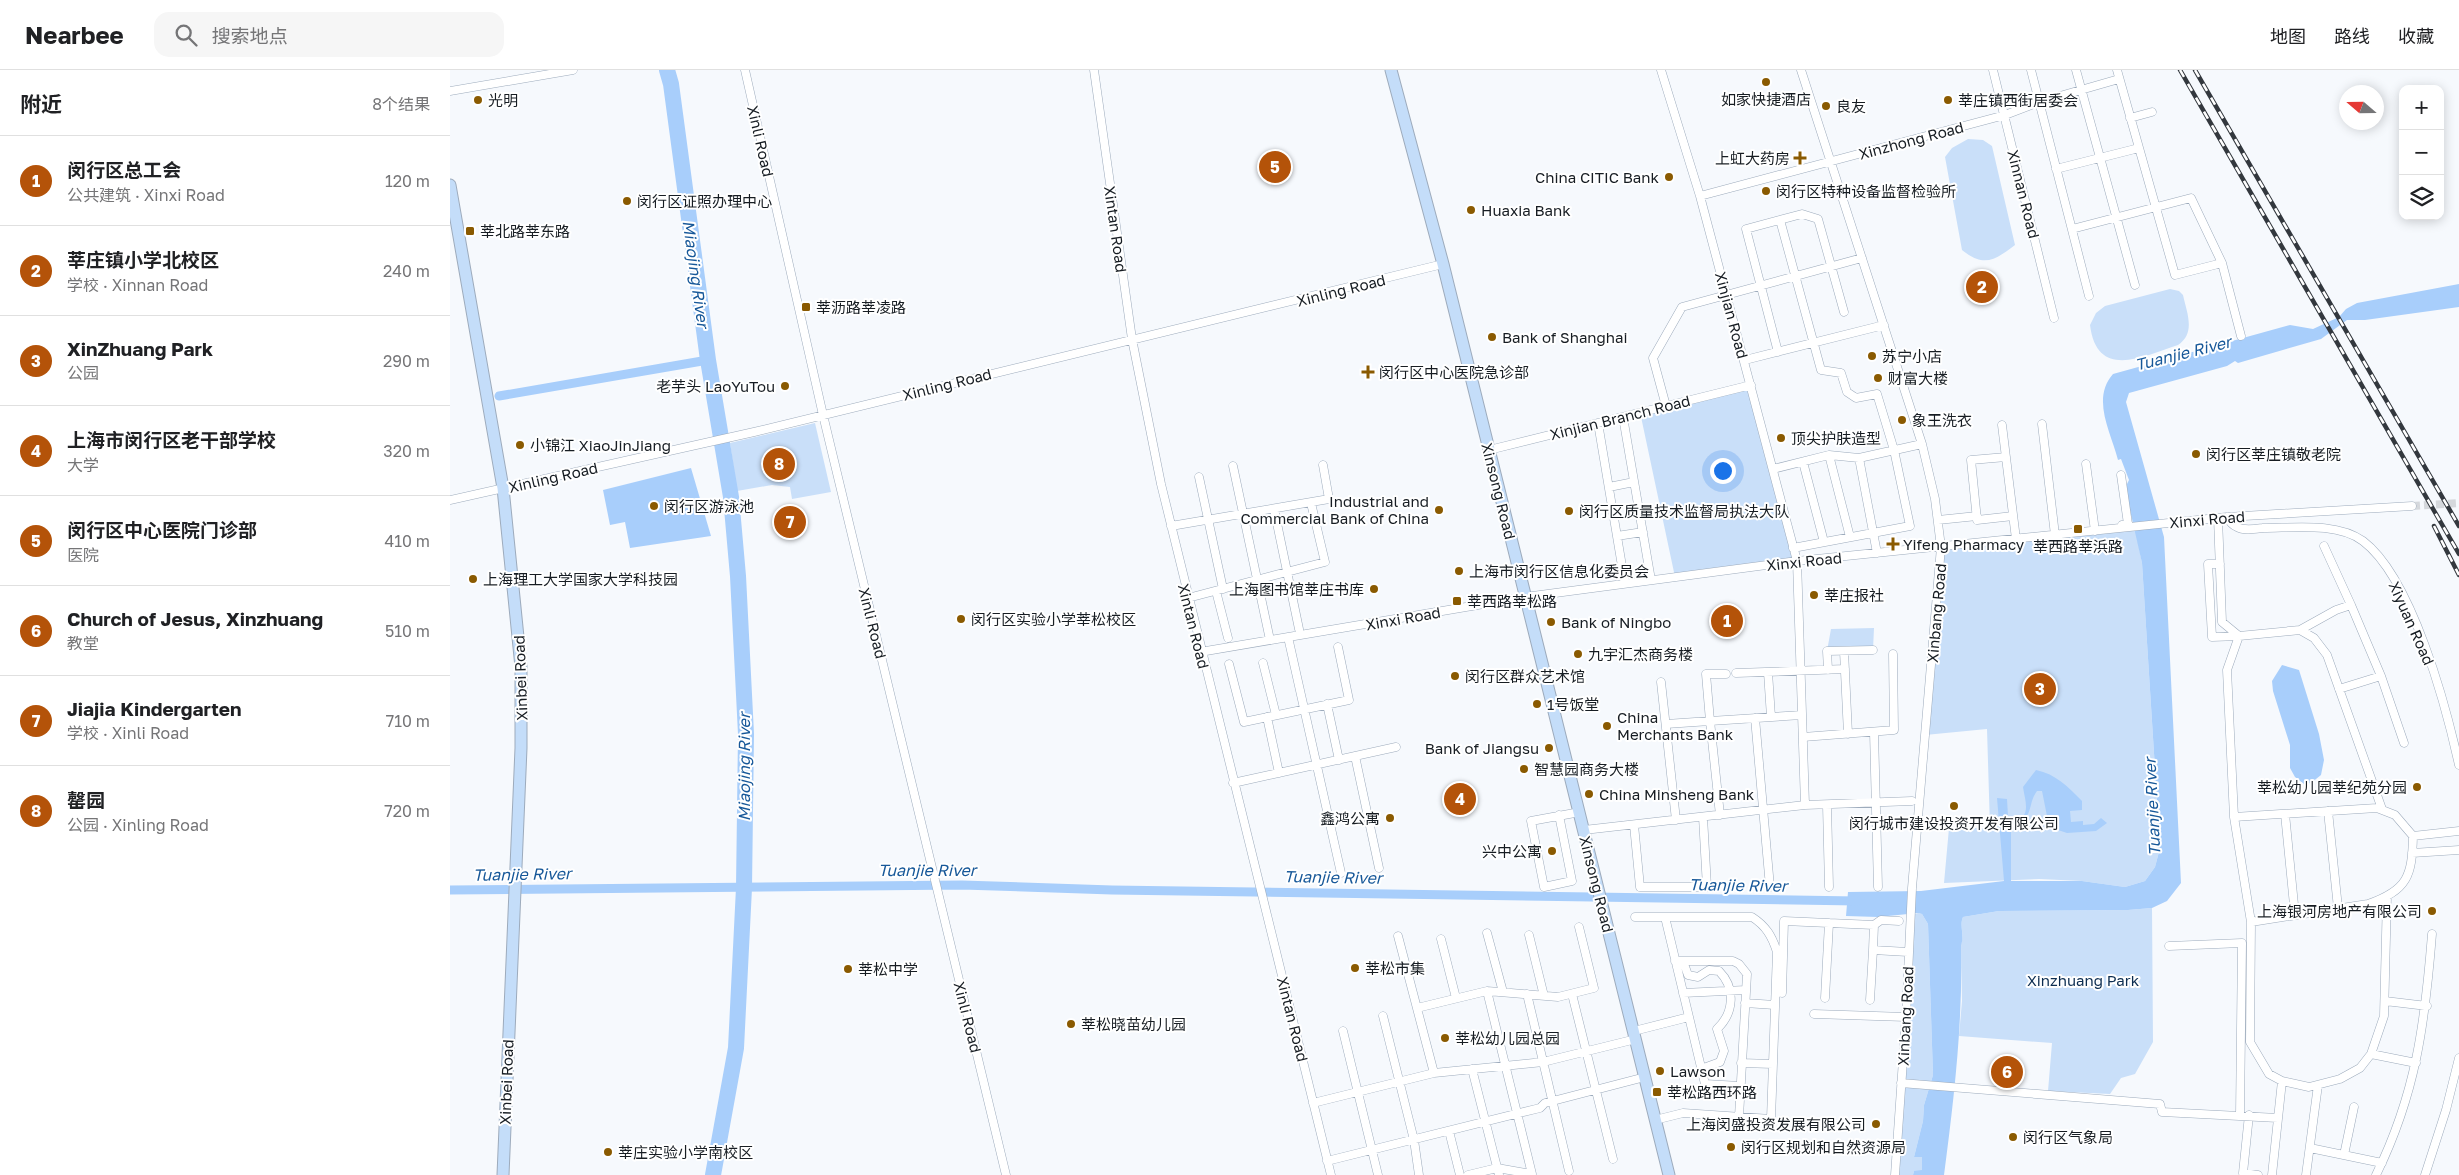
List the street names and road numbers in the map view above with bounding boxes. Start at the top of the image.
street label: Xinli Road [744,104,778,178]
street label: Xinzhong Road [1857,117,1965,163]
street label: Xinnan Road [2004,148,2044,240]
street label: Xintan Road [1101,185,1131,273]
street label: Xinjian Road [1712,269,1752,361]
street label: Xinling Road [1295,270,1387,310]
street label: Xinling Road [901,364,993,404]
street label: Xinjian Branch Road [1548,391,1692,443]
street label: Xinsong Road [1478,441,1520,541]
street label: Xinling Road [507,458,599,496]
street label: Xinxi Road [2168,507,2246,531]
street label: Xinxi Road [1765,548,1843,574]
street label: Xinbang Road [1923,563,1949,663]
street label: Xiyuan Road [2386,578,2438,668]
street label: Xintan Road [1175,582,1213,670]
street label: Xinli Road [856,586,890,660]
street label: Xinxi Road [1364,603,1442,633]
street label: Xinbei Road [510,635,530,721]
street label: Xinsong Road [1576,834,1618,934]
street label: Xinbang Road [1893,966,1917,1066]
street label: Xintan Road [1274,975,1312,1063]
street label: Xinli Road [951,980,985,1054]
street label: Xinbei Road [496,1039,516,1125]

